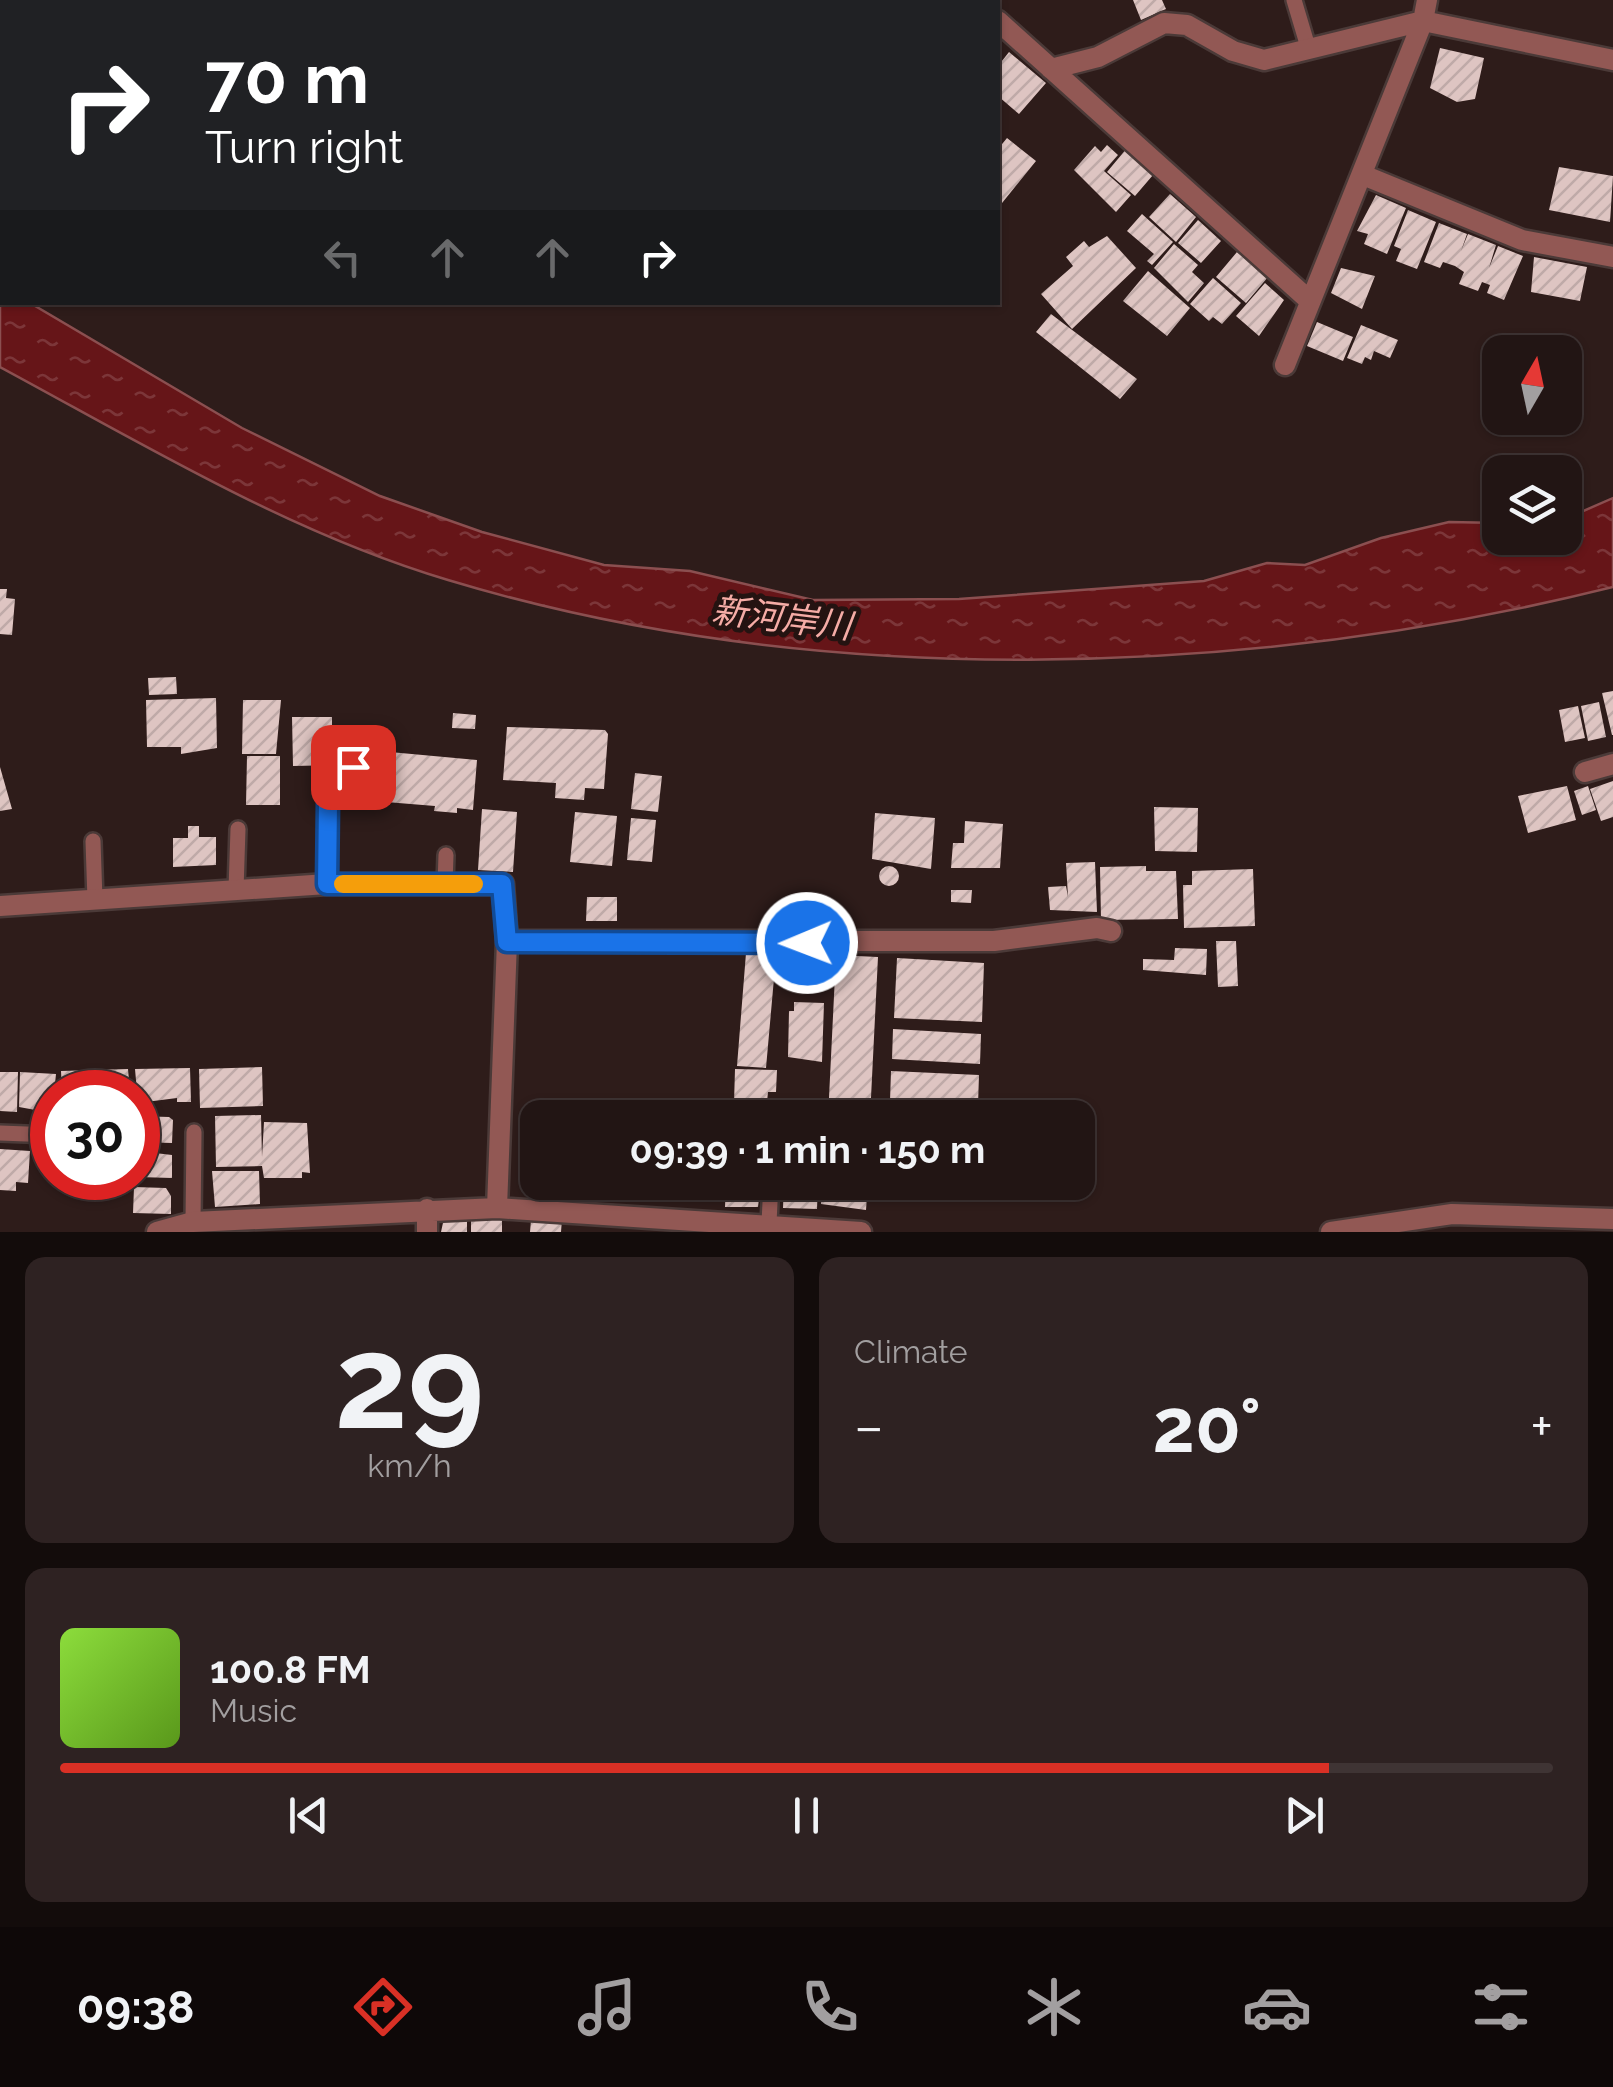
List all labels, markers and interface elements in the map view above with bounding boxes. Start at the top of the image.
text: 70 m [205,37,369,119]
icon: right [40,40,170,170]
text: Turn right [205,121,403,174]
icon: left [315,230,370,285]
icon: ahead [420,230,475,285]
icon: ahead [525,230,580,285]
icon: right [630,230,685,285]
north arrow [1482,335,1582,435]
map controls [1482,335,1582,555]
button: layers [1482,455,1582,555]
water label: 新河岸川 [710,589,858,647]
pin [311,725,396,810]
icon: arrive [326,740,381,795]
position arrow [755,891,859,995]
speed limit sign: 30 [30,1070,160,1200]
text: 09:39 · 1 min · 150 m [630,1127,985,1172]
text: 29 [335,1306,484,1458]
text: Climate [854,1333,968,1370]
text: 20° [1153,1381,1261,1470]
text: − [854,1394,884,1459]
text: + [1530,1394,1553,1459]
text: km/h [367,1447,452,1484]
text: 100.8 FM [210,1647,371,1692]
text: Music [210,1692,297,1729]
icon: previous [281,1788,336,1843]
icon: pause [779,1788,834,1843]
icon: next [1277,1788,1332,1843]
icon: directions [348,1972,418,2042]
icon: music [572,1972,642,2042]
icon: phone [795,1972,865,2042]
icon: climate [1019,1972,1089,2042]
icon: car [1242,1972,1312,2042]
icon: filters [1466,1972,1536,2042]
text: 09:38 [77,1981,194,2034]

